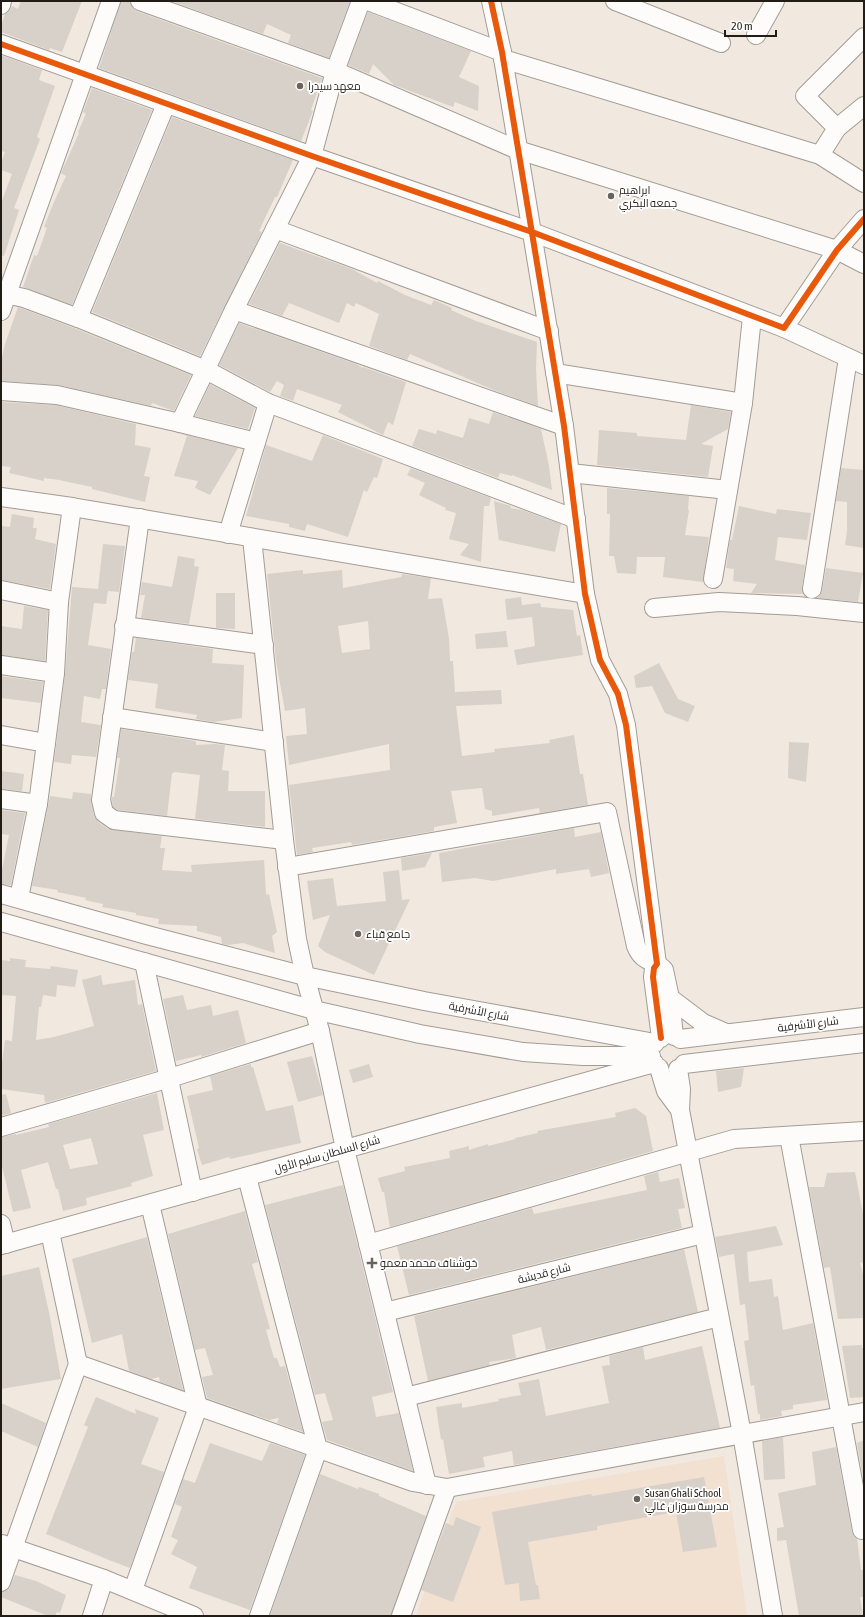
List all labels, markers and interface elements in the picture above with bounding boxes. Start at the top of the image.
scale bar [725,12,776,38]
text: 20 m [731,19,753,33]
place label: معهد سيدرا [308,80,361,93]
marker: معهد سيدرا [295,81,305,91]
place label: ابراهيم جمعه البكري [619,184,677,212]
marker: ابراهيم جمعه البكري [606,191,616,201]
place label: جامع قباء [366,928,410,942]
marker: جامع قباء [353,929,363,939]
street label: شارع الأشرفية [447,999,510,1025]
street label: شارع الأشرفية [777,1014,839,1036]
street label: شارع السلطان سليم الأول [273,1133,382,1177]
place label: خوشناف محمد معمو [380,1257,477,1270]
marker: خوشناف محمد معمو [367,1258,377,1268]
street label: شارع قديشة [516,1261,572,1287]
place label: Susan Ghali School مدرسة سوزان غالي [645,1487,729,1515]
marker: Susan Ghali School مدرسة سوزان غالي [632,1494,642,1504]

